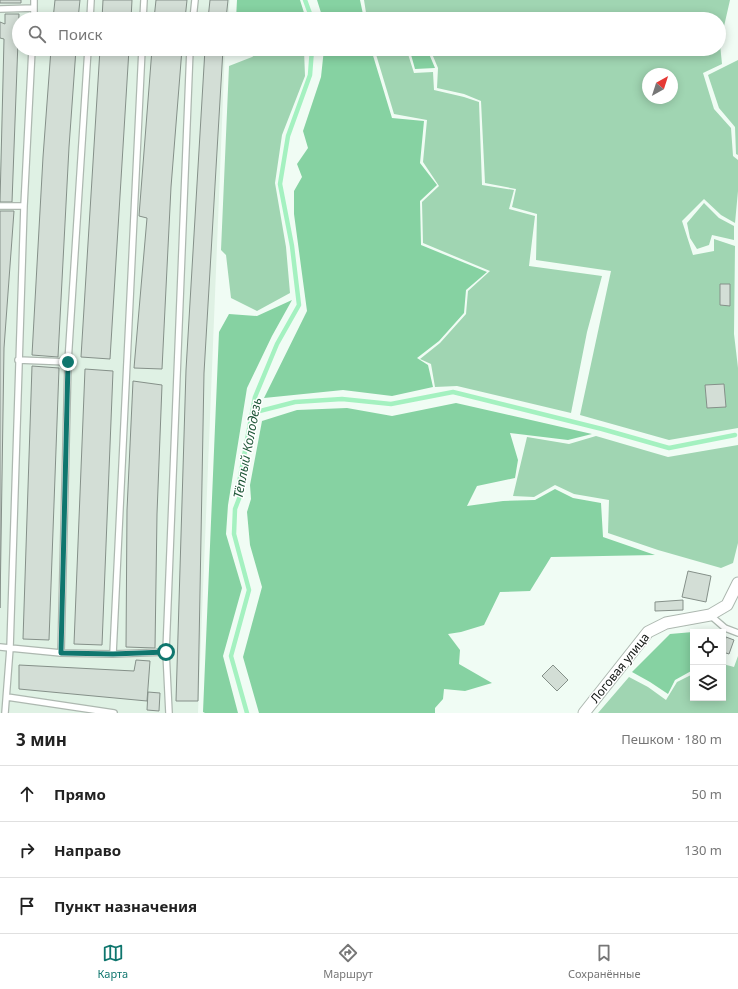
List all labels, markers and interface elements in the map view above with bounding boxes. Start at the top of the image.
search box [12,12,726,56]
icon: search [26,23,48,45]
text: Поиск [58,24,103,44]
north arrow [642,68,678,104]
route end [59,353,77,371]
water label: Тёплый Колодезь [228,396,266,500]
street label: Логовая улица [586,629,653,706]
map controls [690,629,726,701]
button: locate [690,629,726,665]
route start [157,643,175,661]
button: layers [690,665,726,701]
text: 3 мин [16,728,67,751]
text: Пешком · 180 m [621,730,722,748]
icon: ahead [16,783,38,805]
text: Прямо [54,784,106,804]
text: 50 m [692,785,722,803]
icon: right [16,839,38,861]
text: Направо [54,840,121,860]
text: 130 m [684,841,722,859]
icon: arrive [16,895,38,917]
text: Пункт назначения [54,896,197,916]
tab: Карта [98,942,128,981]
tab: Маршрут [323,942,373,981]
tab: Сохранённые [568,942,640,981]

